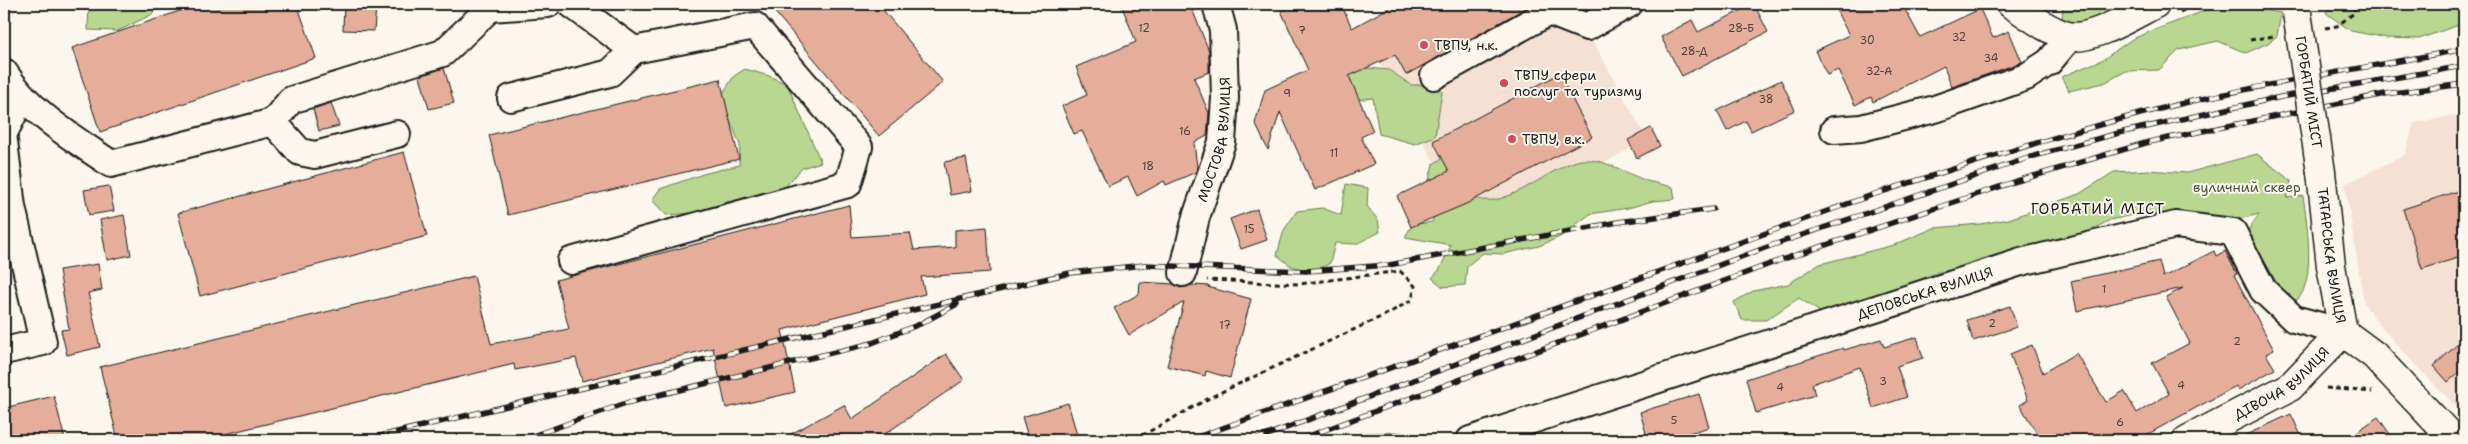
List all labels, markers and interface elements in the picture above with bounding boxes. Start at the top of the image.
house number: 12 [1138,21,1150,36]
house number: 28-Б [1728,21,1754,36]
house number: 7 [1298,23,1306,38]
house number: 32 [1952,30,1966,45]
house number: 30 [1859,33,1875,48]
street label: ГОРБАТИЙ МІСТ [2292,35,2326,150]
place label: ТВПУ, н.к. [1434,36,1498,54]
marker: ТВПУ, н.к. [1418,39,1430,51]
house number: 28-Д [1680,44,1708,59]
house number: 34 [1984,51,1999,66]
house number: 32-А [1866,64,1892,79]
place label: ТВПУ сфери послуг та туризму [1514,66,1642,100]
street label: МОСТОВА ВУЛИЦЯ [1193,77,1234,204]
marker: ТВПУ сфери послуг та туризму [1498,77,1510,89]
house number: 9 [1283,86,1291,101]
house number: 38 [1758,92,1774,107]
house number: 16 [1179,124,1191,139]
place label: ТВПУ, в.к. [1522,130,1585,148]
marker: ТВПУ, в.к. [1506,133,1518,145]
house number: 11 [1330,146,1338,161]
house number: 18 [1142,159,1154,174]
park label: вуличний сквер [2193,178,2301,196]
street label: ТАТАРСЬКА ВУЛИЦЯ [2314,186,2350,325]
district label: ГОРБАТИЙ МІСТ [2031,198,2165,219]
house number: 15 [1243,222,1255,237]
street label: ДЕПОВСЬКА ВУЛИЦЯ [1854,263,1995,323]
house number: 1 [2102,282,2106,297]
house number: 2 [1988,316,1996,331]
house number: 17 [1219,318,1231,333]
house number: 2 [2233,334,2241,349]
street label: ДІВОЧА ВУЛИЦЯ [2231,343,2333,423]
house number: 3 [1879,374,1887,389]
house number: 4 [2177,378,2185,393]
house number: 4 [1776,380,1784,395]
house number: 5 [1671,413,1678,428]
house number: 6 [2116,415,2124,430]

